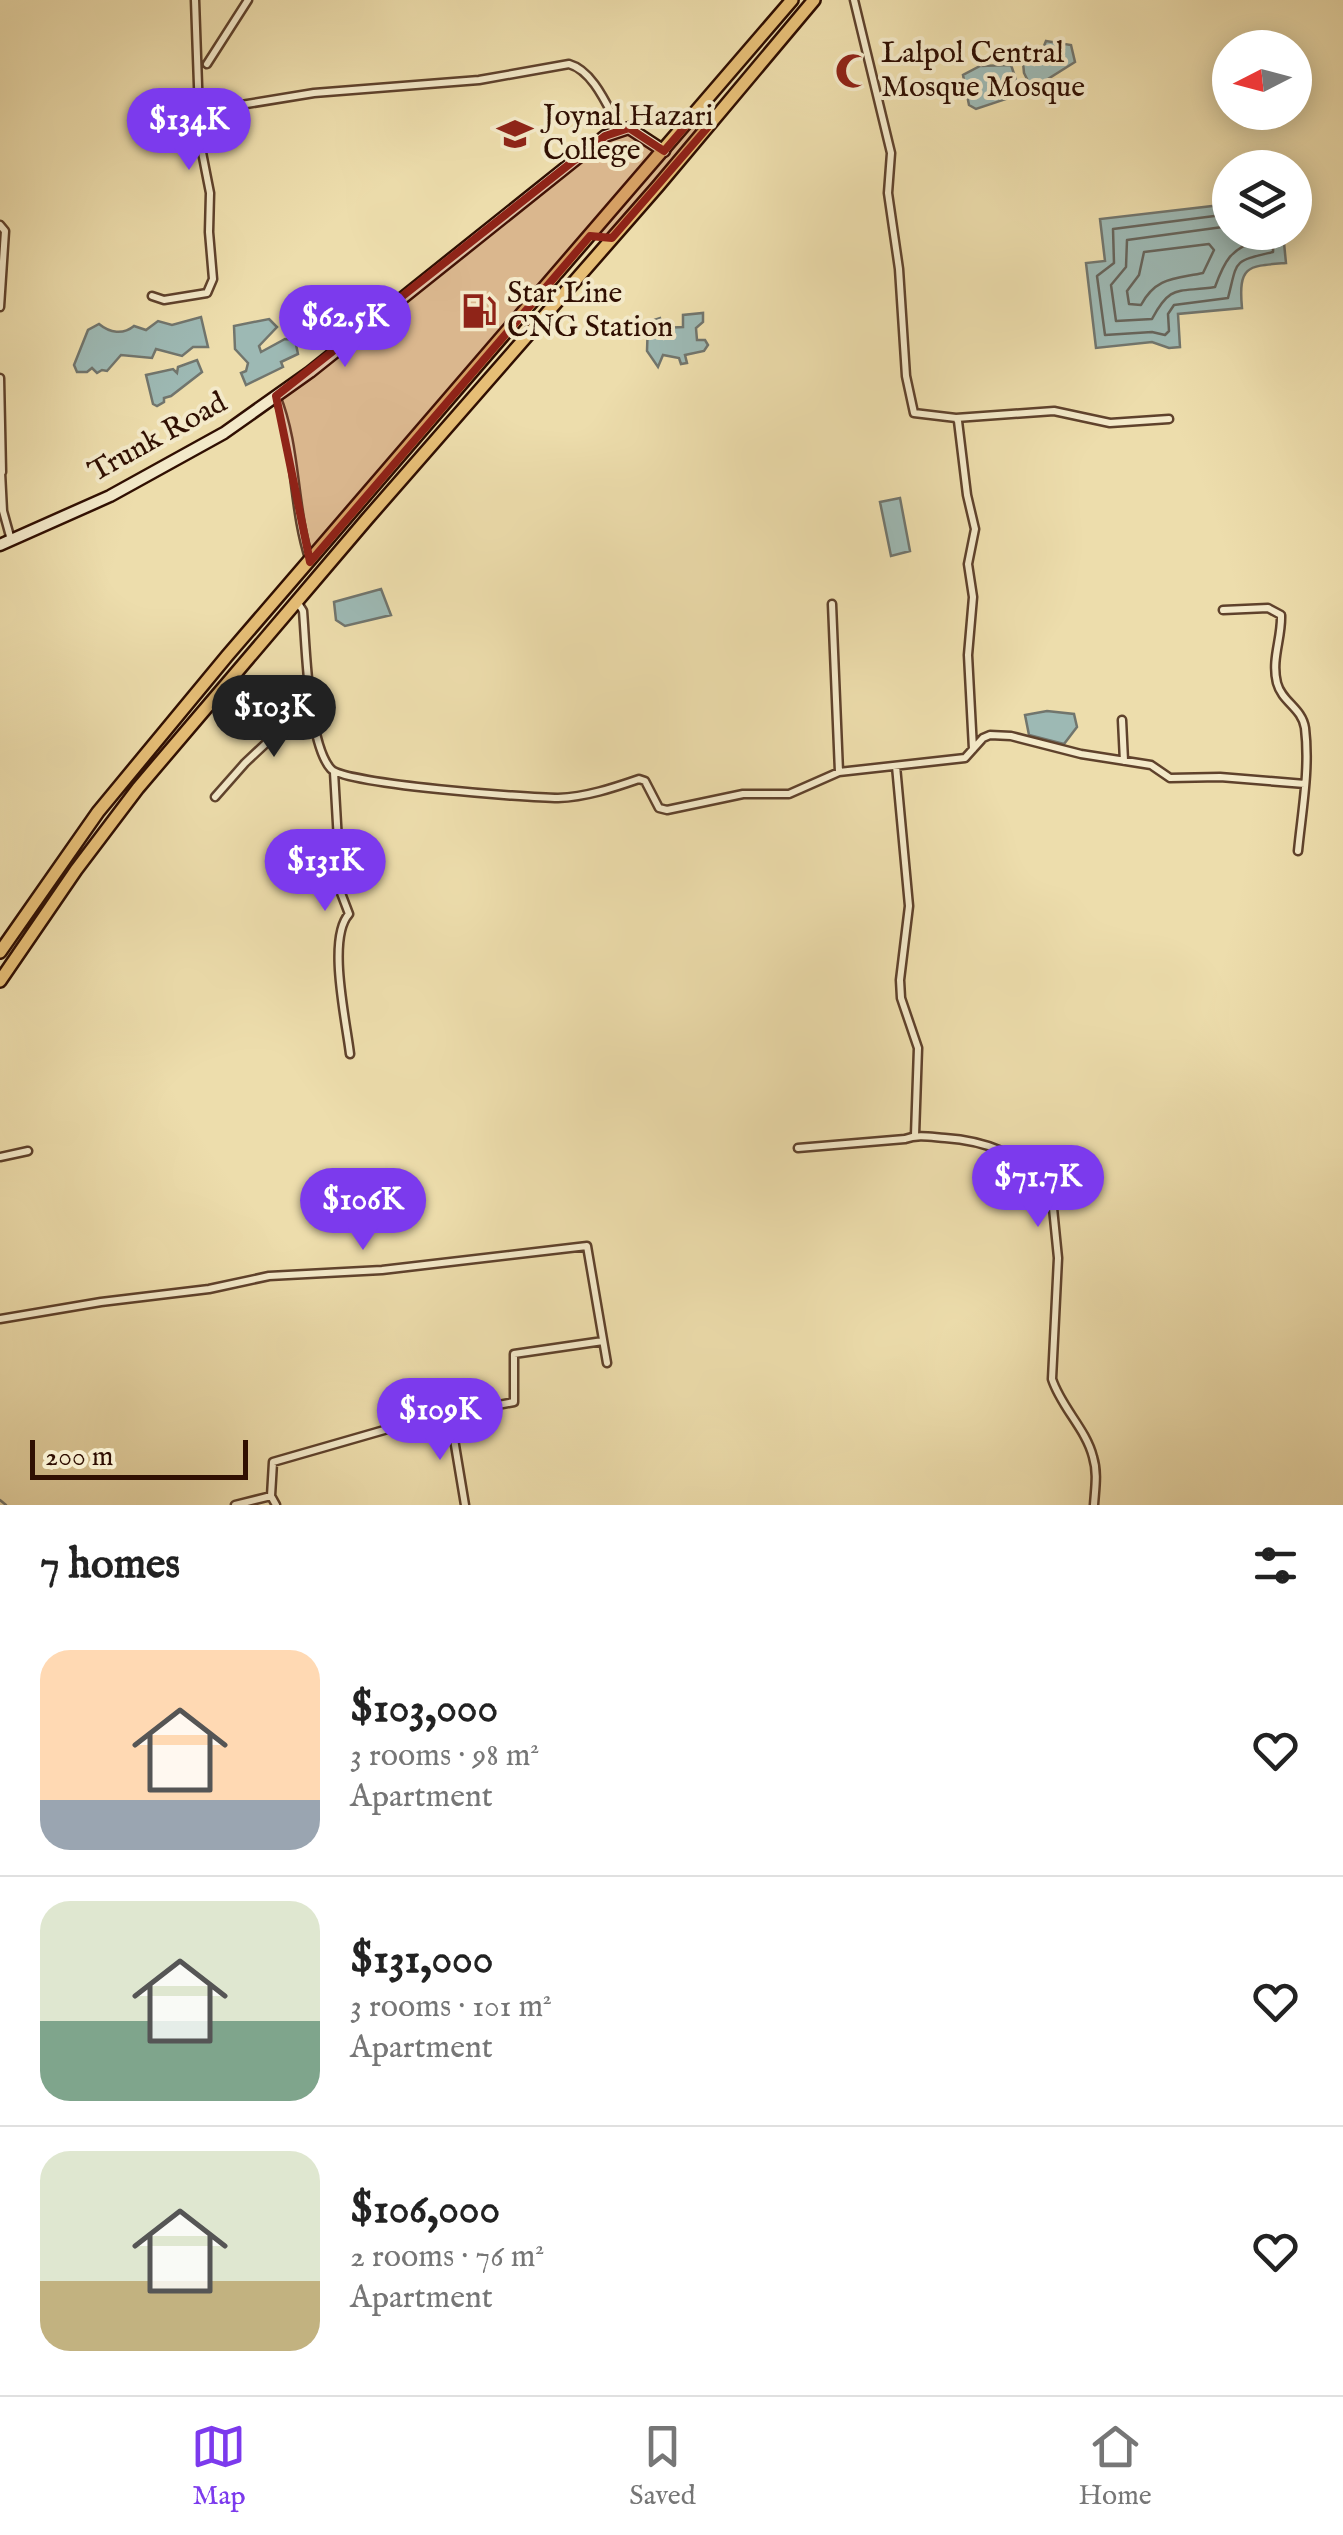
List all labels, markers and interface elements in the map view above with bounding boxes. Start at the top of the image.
north arrow [1212,30,1312,130]
map controls [1212,30,1312,250]
place label: Lalpol Central Mosque Mosque [881,35,1085,107]
mosque icon: Lalpol Central Mosque Mosque [834,52,872,90]
pin: $134K [119,88,259,173]
place label: Joynal Hazari College [540,98,713,170]
text: $134K [149,100,229,141]
school or university icon: Joynal Hazari College [496,115,534,153]
button: layers [1212,150,1312,250]
place label: Star Line CNG Station [507,275,673,347]
pin: $62.5K [264,285,426,370]
fuel station icon: Star Line CNG Station [460,292,498,330]
text: $62.5K [301,297,389,338]
street label: Trunk Road [82,384,235,492]
pin: $103K [204,675,344,760]
text: $103K [234,687,314,728]
pin: $131K [255,829,395,914]
text: $131K [287,841,363,882]
pin: $71.7K [957,1145,1119,1230]
text: $71.7K [994,1157,1082,1198]
pin: $106K [293,1168,433,1253]
text: $106K [322,1180,404,1221]
pin: $109K [370,1378,510,1463]
text: $109K [399,1390,481,1431]
scale bar [30,1435,248,1480]
text: 200 m [45,1440,113,1475]
icon: filters [1248,1538,1303,1593]
text: 7 homes [40,1539,180,1592]
text: $103,000 [350,1683,498,1736]
icon: home [120,1690,240,1810]
icon: heart [1248,1723,1303,1778]
text: 3 rooms · 98 m² [350,1736,539,1777]
text: Apartment [350,1777,493,1818]
text: $131,000 [350,1934,493,1987]
icon: home [120,1941,240,2061]
icon: heart [1248,1974,1303,2029]
text: 3 rooms · 101 m² [350,1987,552,2028]
text: Apartment [350,2028,493,2069]
text: $106,000 [350,2184,500,2237]
icon: home [120,2191,240,2311]
icon: heart [1248,2224,1303,2279]
text: 2 rooms · 76 m² [350,2237,544,2278]
text: Apartment [350,2278,493,2319]
tab: Map [191,2419,246,2514]
tab: Saved [629,2419,696,2514]
tab: Home [1078,2419,1152,2514]

